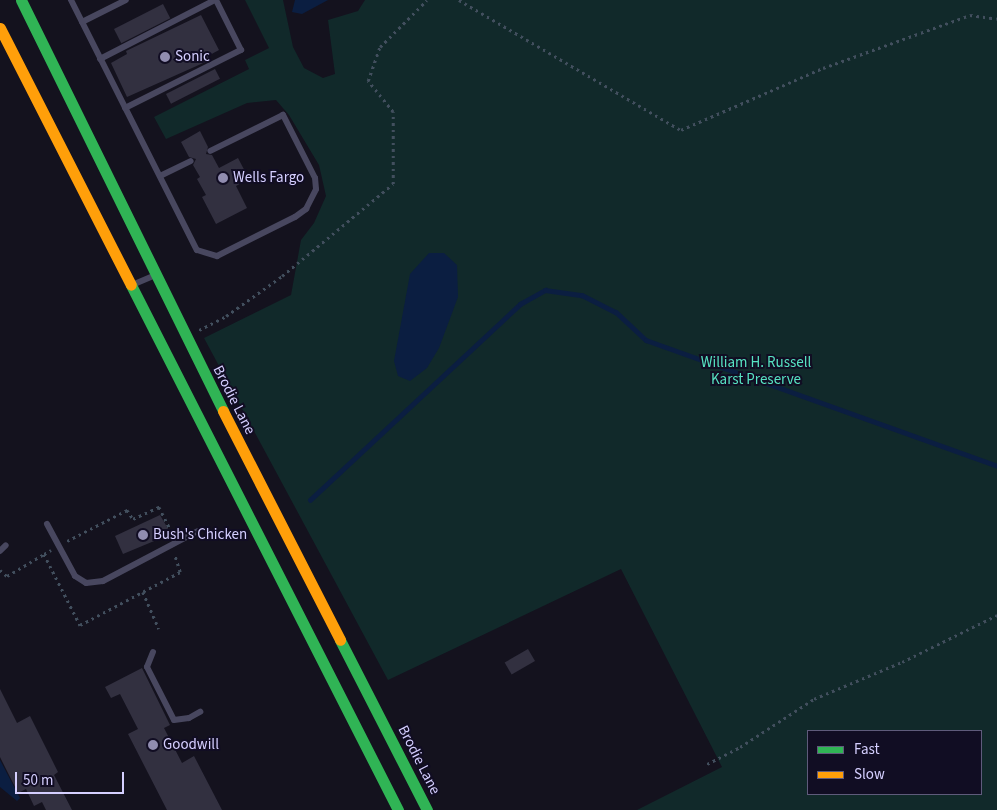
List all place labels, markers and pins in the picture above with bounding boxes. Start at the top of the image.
place label: Sonic [175,48,210,66]
marker: Sonic [159,51,171,63]
place label: Wells Fargo [233,169,304,187]
marker: Wells Fargo [217,172,229,184]
place label: Bush's Chicken [153,526,247,544]
marker: Bush's Chicken [137,529,149,541]
place label: Goodwill [163,736,219,754]
marker: Goodwill [147,739,159,751]

